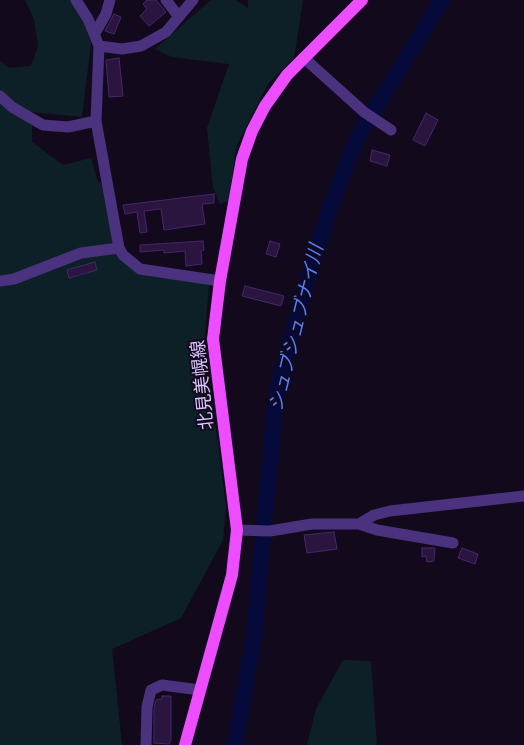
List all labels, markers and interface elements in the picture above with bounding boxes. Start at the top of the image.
water label: シュブシュブナイ川 [265,242,329,414]
street label: 北見美幌線 [188,339,218,431]

